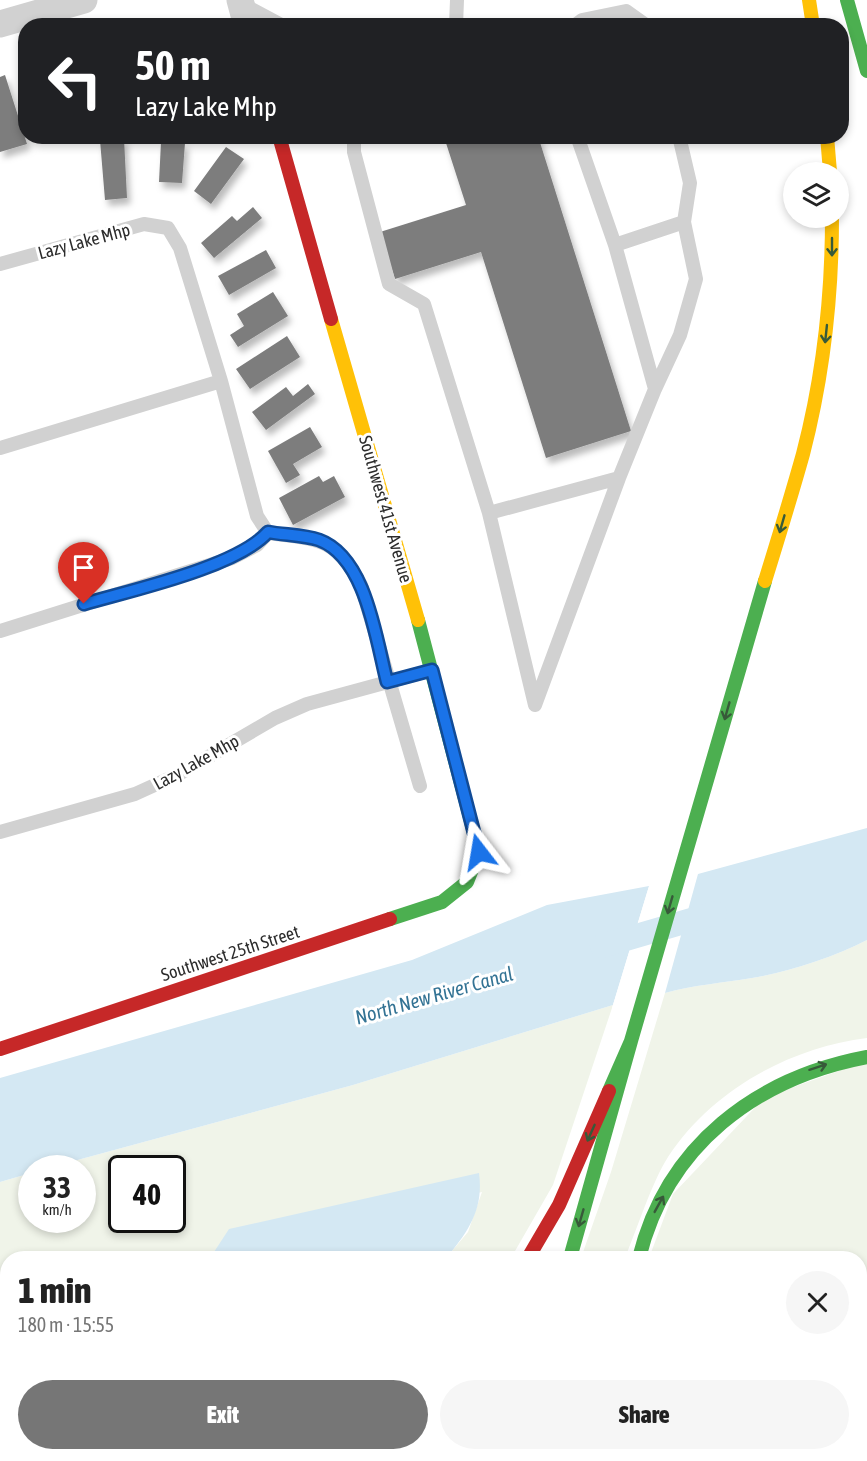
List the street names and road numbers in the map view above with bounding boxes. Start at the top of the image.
street label: Lazy Lake Mhp [36,219,132,263]
street label: Southwest 41st Avenue [355,433,417,585]
street label: Lazy Lake Mhp [150,730,242,794]
street label: Southwest 25th Street [158,921,302,985]

